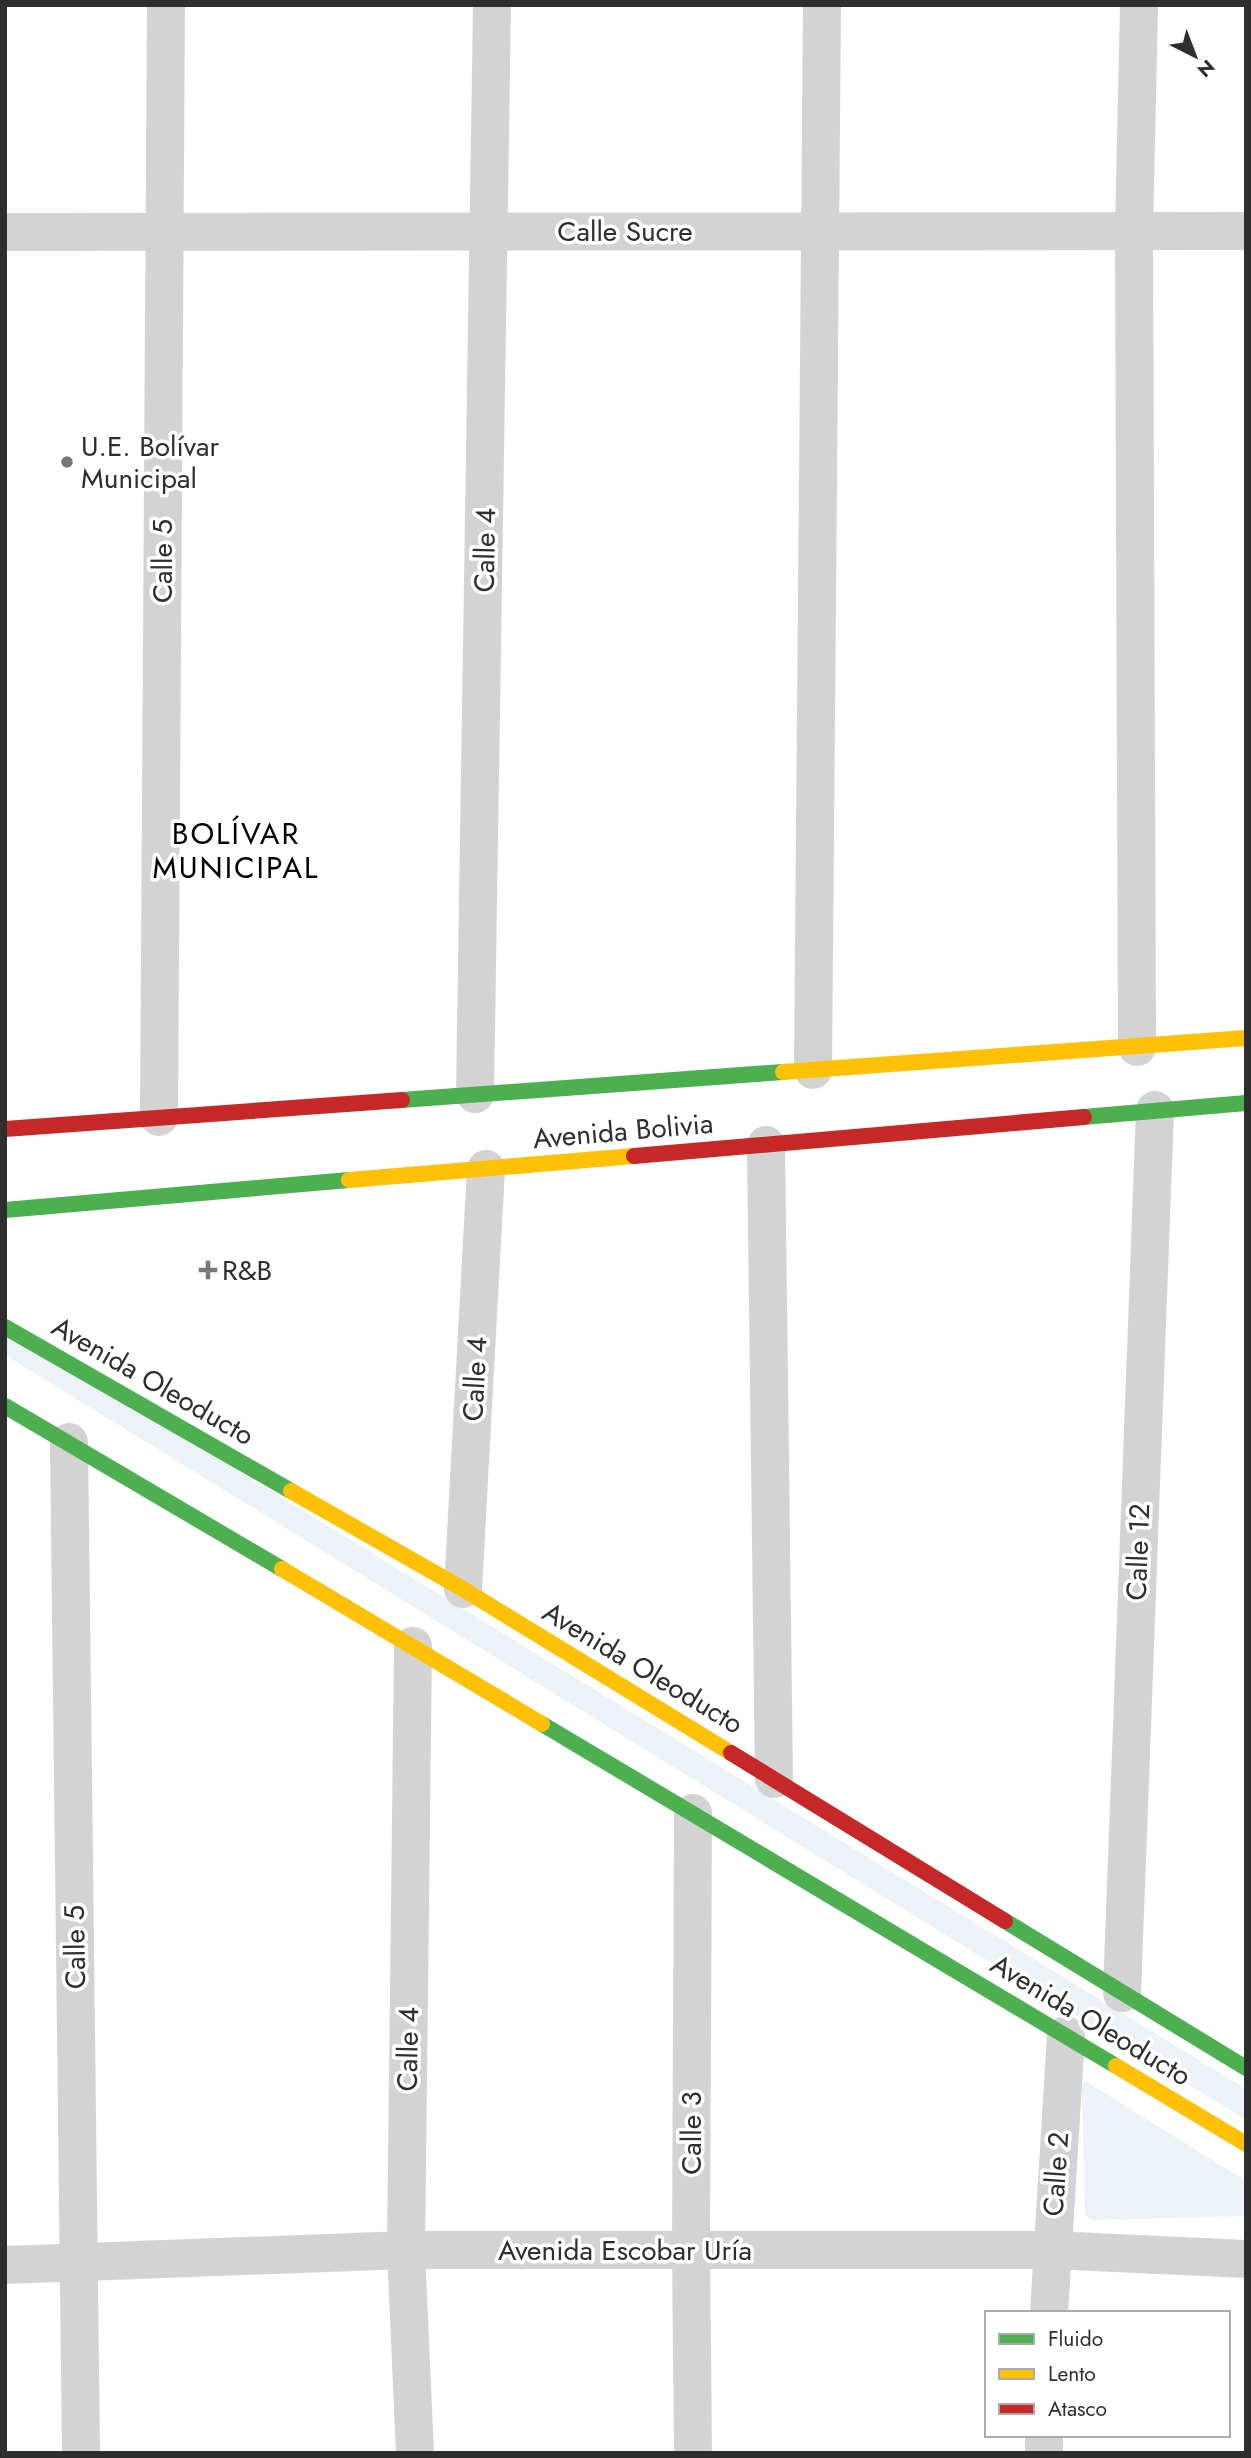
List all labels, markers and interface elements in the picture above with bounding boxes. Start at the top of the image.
north arrow [1160,21,1230,91]
text: N [1191,53,1221,83]
street label: Calle Sucre [557,211,693,252]
place label: U.E. Bolívar Municipal [81,426,220,499]
marker: U.E. Bolívar Municipal [59,454,75,470]
street label: Calle 4 [464,507,506,593]
street label: Calle 5 [142,519,183,603]
district label: BOLÍVAR MUNICIPAL [152,812,320,889]
street label: Avenida Bolivia [531,1103,715,1159]
place label: R&B [222,1250,272,1291]
marker: R&B [200,1262,216,1278]
street label: Avenida Oleoducto [44,1306,262,1456]
street label: Calle 4 [452,1336,498,1422]
street label: Calle 12 [1116,1503,1160,1601]
street label: Avenida Oleoducto [535,1592,751,1744]
street label: Calle 5 [54,1905,96,1989]
street label: Avenida Oleoducto [983,1944,1199,2096]
street label: Calle 4 [387,2006,429,2092]
street label: Calle 3 [671,2091,712,2175]
street label: Calle 2 [1033,2131,1079,2217]
street label: Avenida Escobar Uría [498,2230,752,2271]
legend [985,2311,1230,2437]
text: Fluido [1048,2324,1103,2354]
text: Lento [1048,2359,1096,2389]
text: Atasco [1048,2394,1107,2424]

